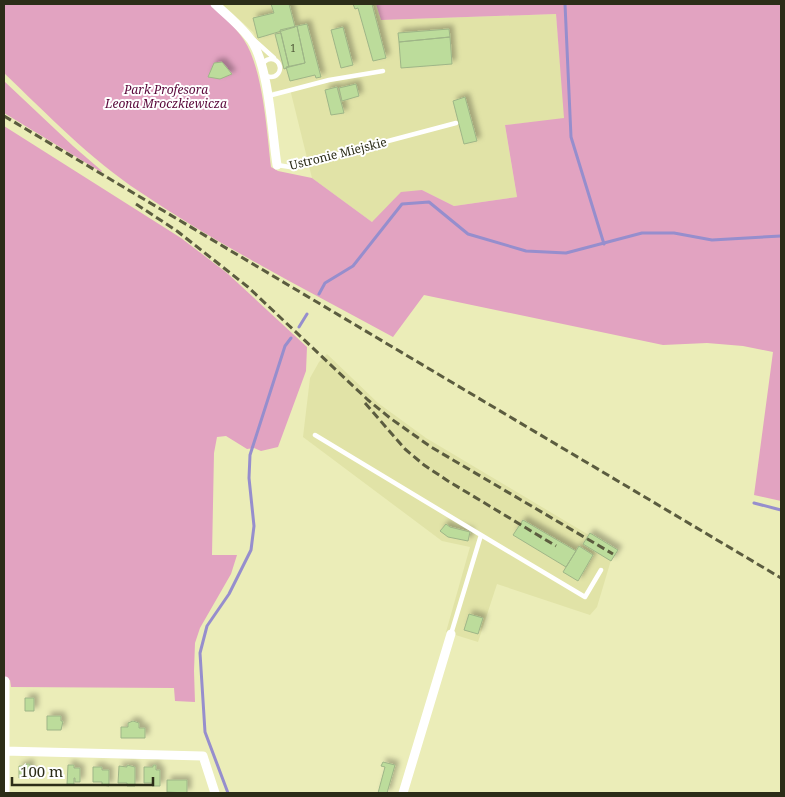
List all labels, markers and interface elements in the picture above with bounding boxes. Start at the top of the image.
house number: 1 [290,41,296,55]
park label: Park Profesora Leona Mroczkiewicza [104,81,227,112]
street label: Ustronie Miejskie [287,133,388,174]
scale bar [12,754,154,786]
text: 100 m [20,761,63,781]

